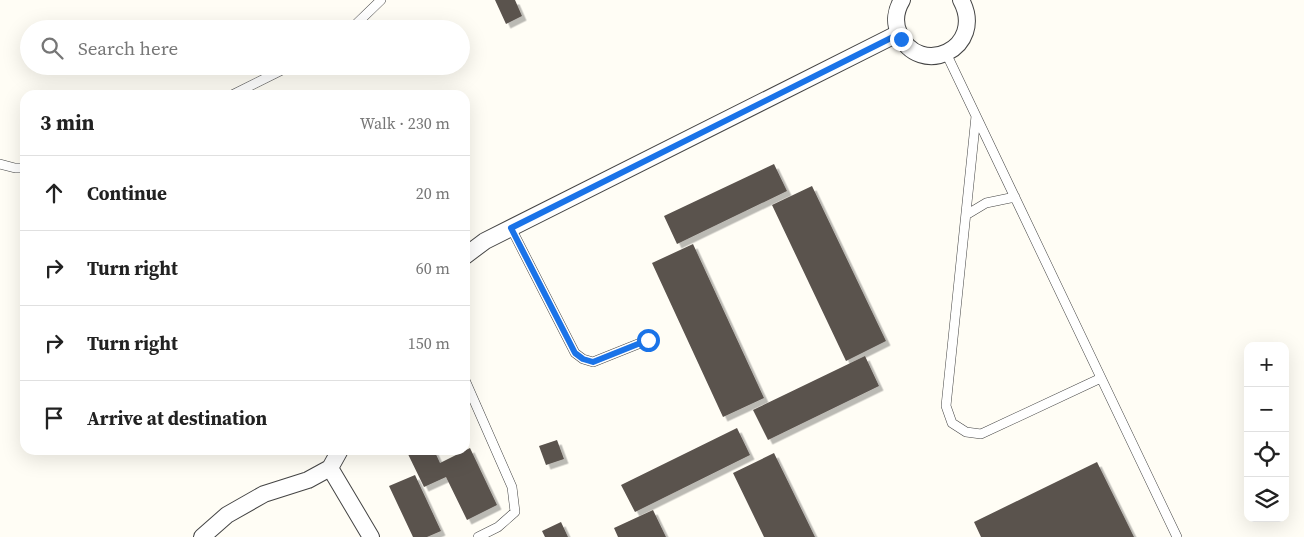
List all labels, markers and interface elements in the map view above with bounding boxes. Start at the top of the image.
search box [20,20,470,75]
route end [890,28,913,51]
icon: search [38,34,66,62]
text: Search here [78,35,178,61]
text: 3 min [40,108,95,137]
text: Walk · 230 m [360,112,450,134]
icon: ahead [40,179,68,207]
text: Continue [87,180,167,206]
text: 20 m [416,182,450,204]
icon: right [40,254,68,282]
text: Turn right [87,255,178,281]
text: 60 m [416,257,450,279]
icon: right [40,329,68,357]
route start [637,329,660,352]
text: Turn right [87,330,178,356]
text: 150 m [408,332,450,354]
map controls [1244,342,1289,522]
button: + [1244,342,1289,387]
button: − [1244,387,1289,432]
icon: arrive [40,404,68,432]
text: Arrive at destination [87,405,267,431]
button: locate [1244,432,1289,477]
button: layers [1244,477,1289,522]

